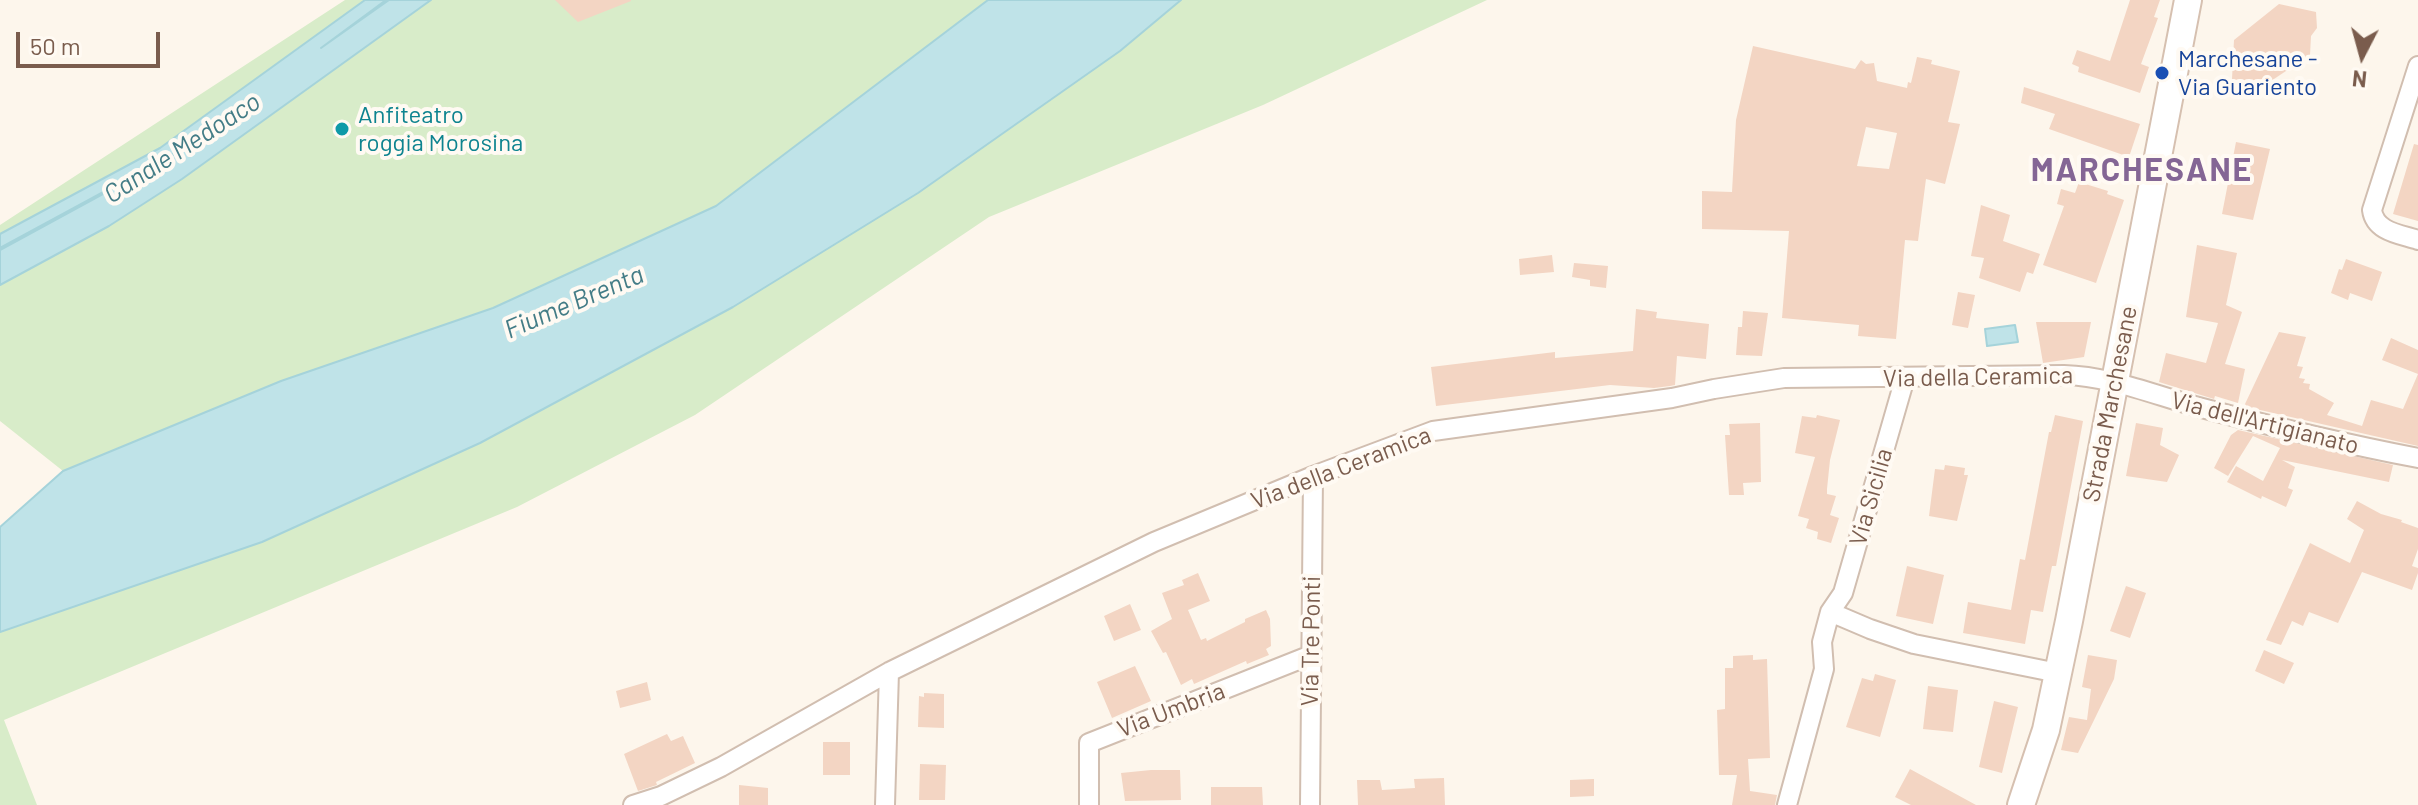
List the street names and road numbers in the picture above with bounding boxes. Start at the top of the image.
street label: Strada Marchesane [2077,304,2143,504]
street label: Via della Ceramica [1883,361,2073,393]
street label: Via dell'Artigianato [2168,386,2362,460]
street label: Via della Ceramica [1247,420,1435,516]
street label: Via Sicilia [1843,445,1899,549]
street label: Via Tre Ponti [1295,575,1327,707]
street label: Via Umbria [1113,676,1229,744]

